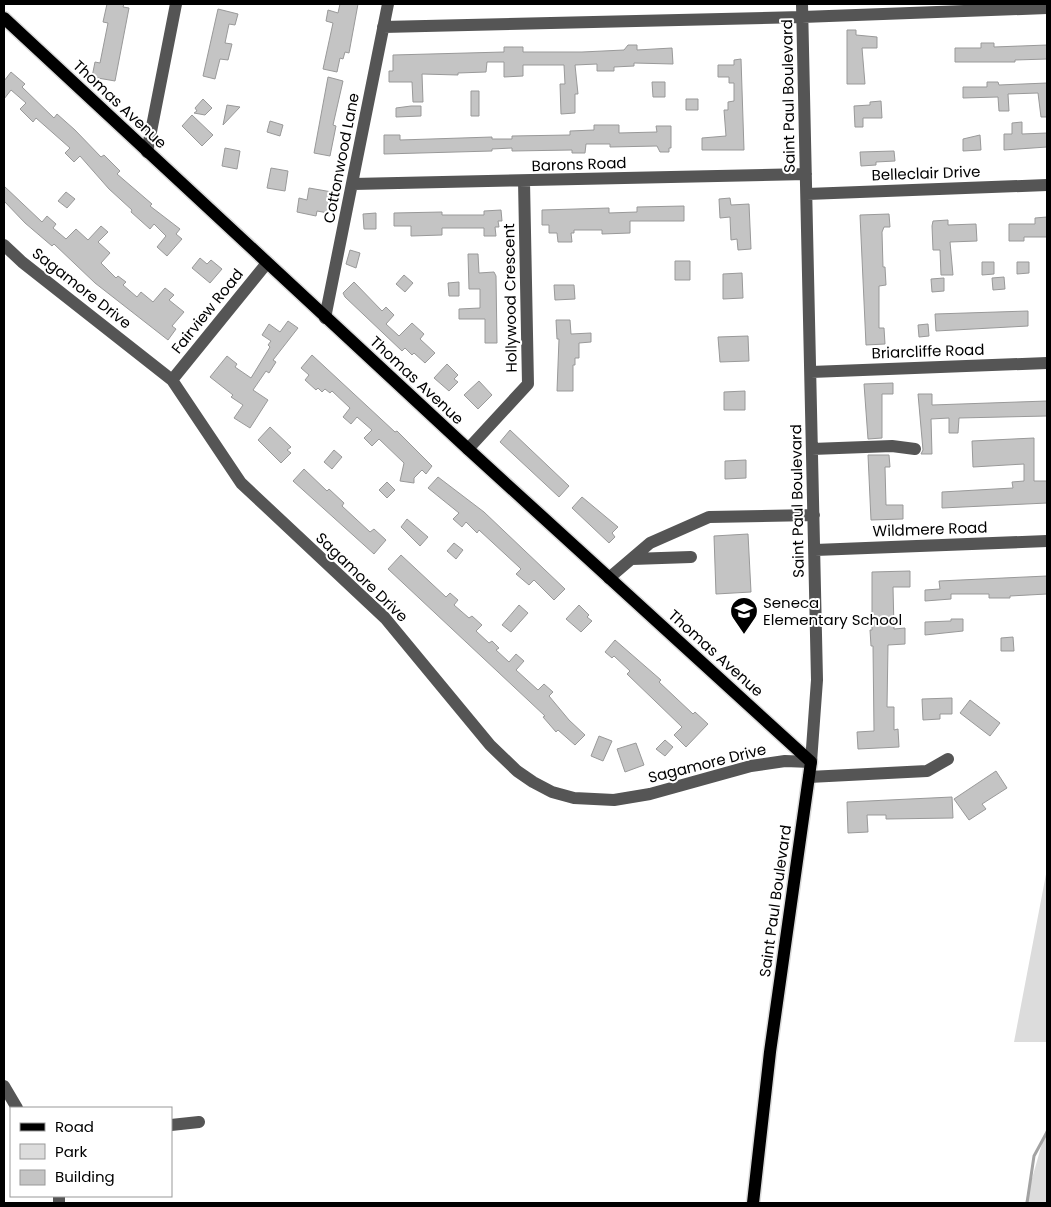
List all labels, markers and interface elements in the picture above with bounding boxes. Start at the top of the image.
street label: Saint Paul Boulevard [776,19,800,173]
street label: Thomas Avenue [69,55,171,153]
street label: Cottonwood Lane [318,91,364,225]
street label: Barons Road [531,152,627,176]
street label: Belleclair Drive [871,161,981,185]
street label: Hollywood Crescent [498,223,522,373]
street label: Sagamore Drive [28,243,136,333]
street label: Fairview Road [166,264,248,358]
street label: Thomas Avenue [366,331,468,429]
street label: Briarcliffe Road [871,339,985,363]
street label: Saint Paul Boulevard [785,424,809,578]
street label: Wildmere Road [872,517,988,541]
street label: Sagamore Drive [311,527,413,627]
place label: Seneca Elementary School [763,592,902,630]
school or university icon: Seneca Elementary School [729,596,759,635]
street label: Thomas Avenue [664,605,768,701]
street label: Sagamore Drive [646,738,768,788]
street label: Saint Paul Boulevard [754,824,796,978]
legend [10,1107,172,1197]
text: Road [55,1116,94,1137]
text: Park [55,1141,87,1162]
text: Building [55,1166,115,1187]

